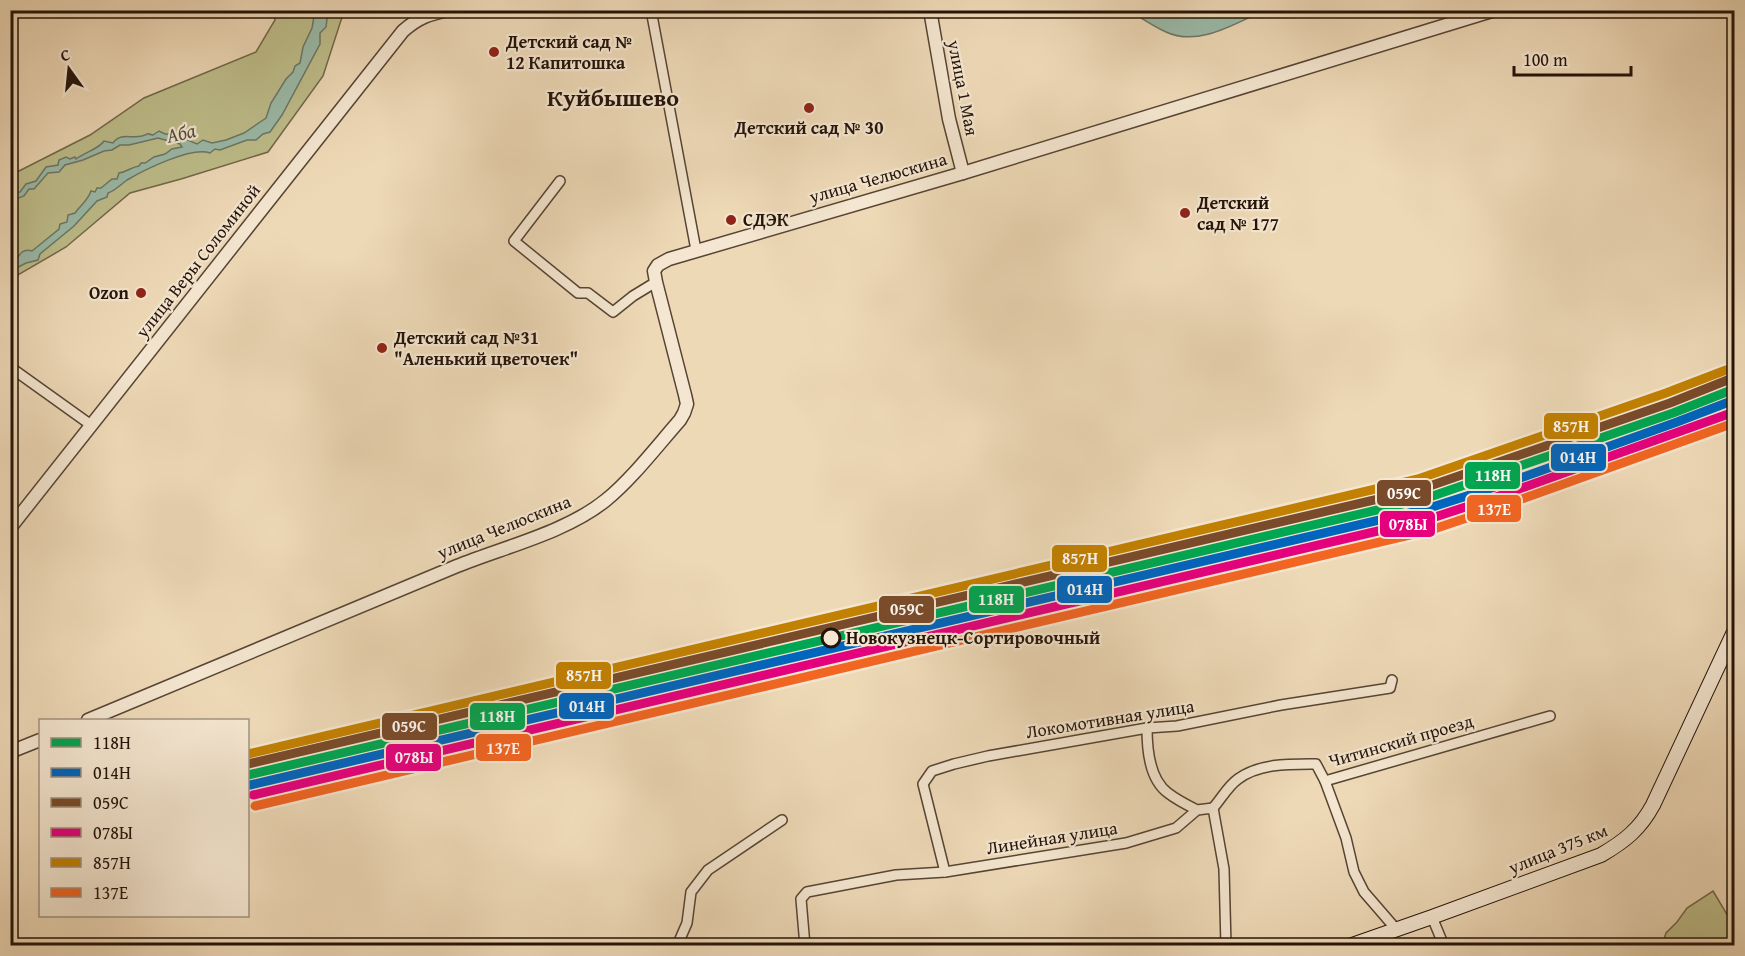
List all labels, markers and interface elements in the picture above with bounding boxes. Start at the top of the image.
place label: Детский сад № 12 Капитошка [505,28,632,76]
street label: улица 1 Мая [941,37,986,138]
north arrow [39,39,99,99]
scale bar [1514,39,1631,77]
text: С [58,42,73,67]
marker: Детский сад № 12 Капитошка [487,45,501,59]
text: 100 m [1523,46,1568,73]
district label: Куйбышево [547,80,679,115]
marker: Детский сад № 30 [802,101,816,115]
place label: Детский сад № 30 [733,114,884,141]
water label: Аба [162,115,199,150]
street label: улица Челюскина [805,145,950,210]
street label: улица Веры Соломиной [128,178,267,344]
place label: Детский сад № 177 [1196,189,1279,237]
place label: СДЭК [743,206,789,233]
marker: Детский сад № 177 [1178,206,1192,220]
marker: СДЭК [724,213,738,227]
place label: Ozon [89,279,129,306]
marker: Ozon [134,286,148,300]
place label: Детский сад №31 "Аленький цветочек" [393,324,578,372]
marker: Детский сад №31 "Аленький цветочек" [375,341,389,355]
line badge: 857Н [1543,412,1599,440]
text: 857Н [1553,414,1589,438]
line badge: 014Н [1550,443,1607,472]
text: 014Н [1560,445,1596,469]
line badge: 118Н [1464,461,1521,490]
text: 118Н [1475,463,1511,487]
line badge: 059С [1376,479,1432,507]
text: 059С [1387,481,1421,505]
street label: улица Челюскина [432,487,575,566]
line badge: 137Е [1466,494,1522,523]
text: 137Е [1477,497,1511,521]
line badge: 078Ы [1379,510,1436,538]
text: 078Ы [1389,512,1428,536]
line badge: 857Н [1051,544,1108,573]
text: 857Н [1062,546,1098,570]
line badge: 014Н [1056,575,1113,604]
text: 014Н [1067,577,1103,601]
line badge: 118Н [968,585,1025,614]
text: 118Н [978,587,1014,611]
line badge: 059С [878,595,935,624]
text: 059С [890,597,924,621]
place label: Новокузнецк-Сортировочный [846,624,1100,651]
marker: Новокузнецк-Сортировочный [821,628,841,648]
line badge: 857Н [555,661,612,690]
text: 857Н [566,663,602,687]
line badge: 014Н [558,692,615,720]
street label: Локомотивная улица [1024,692,1196,745]
text: 014Н [569,694,605,718]
line badge: 118Н [469,702,526,731]
text: 118Н [479,704,515,728]
street label: Читинский проезд [1325,707,1477,774]
line badge: 059С [381,712,438,741]
text: 059С [392,714,426,738]
legend [39,719,249,917]
text: 118Н [93,729,131,756]
line badge: 137Е [475,733,532,762]
text: 137Е [486,736,520,760]
line badge: 078Ы [385,743,442,772]
text: 078Ы [395,745,434,769]
text: 014Н [93,759,131,786]
text: 059С [93,789,129,816]
street label: Линейная улица [984,814,1120,861]
street label: улица 375 км [1503,816,1612,881]
text: 078Ы [93,819,133,846]
text: 857Н [93,849,131,876]
text: 137Е [93,879,128,906]

